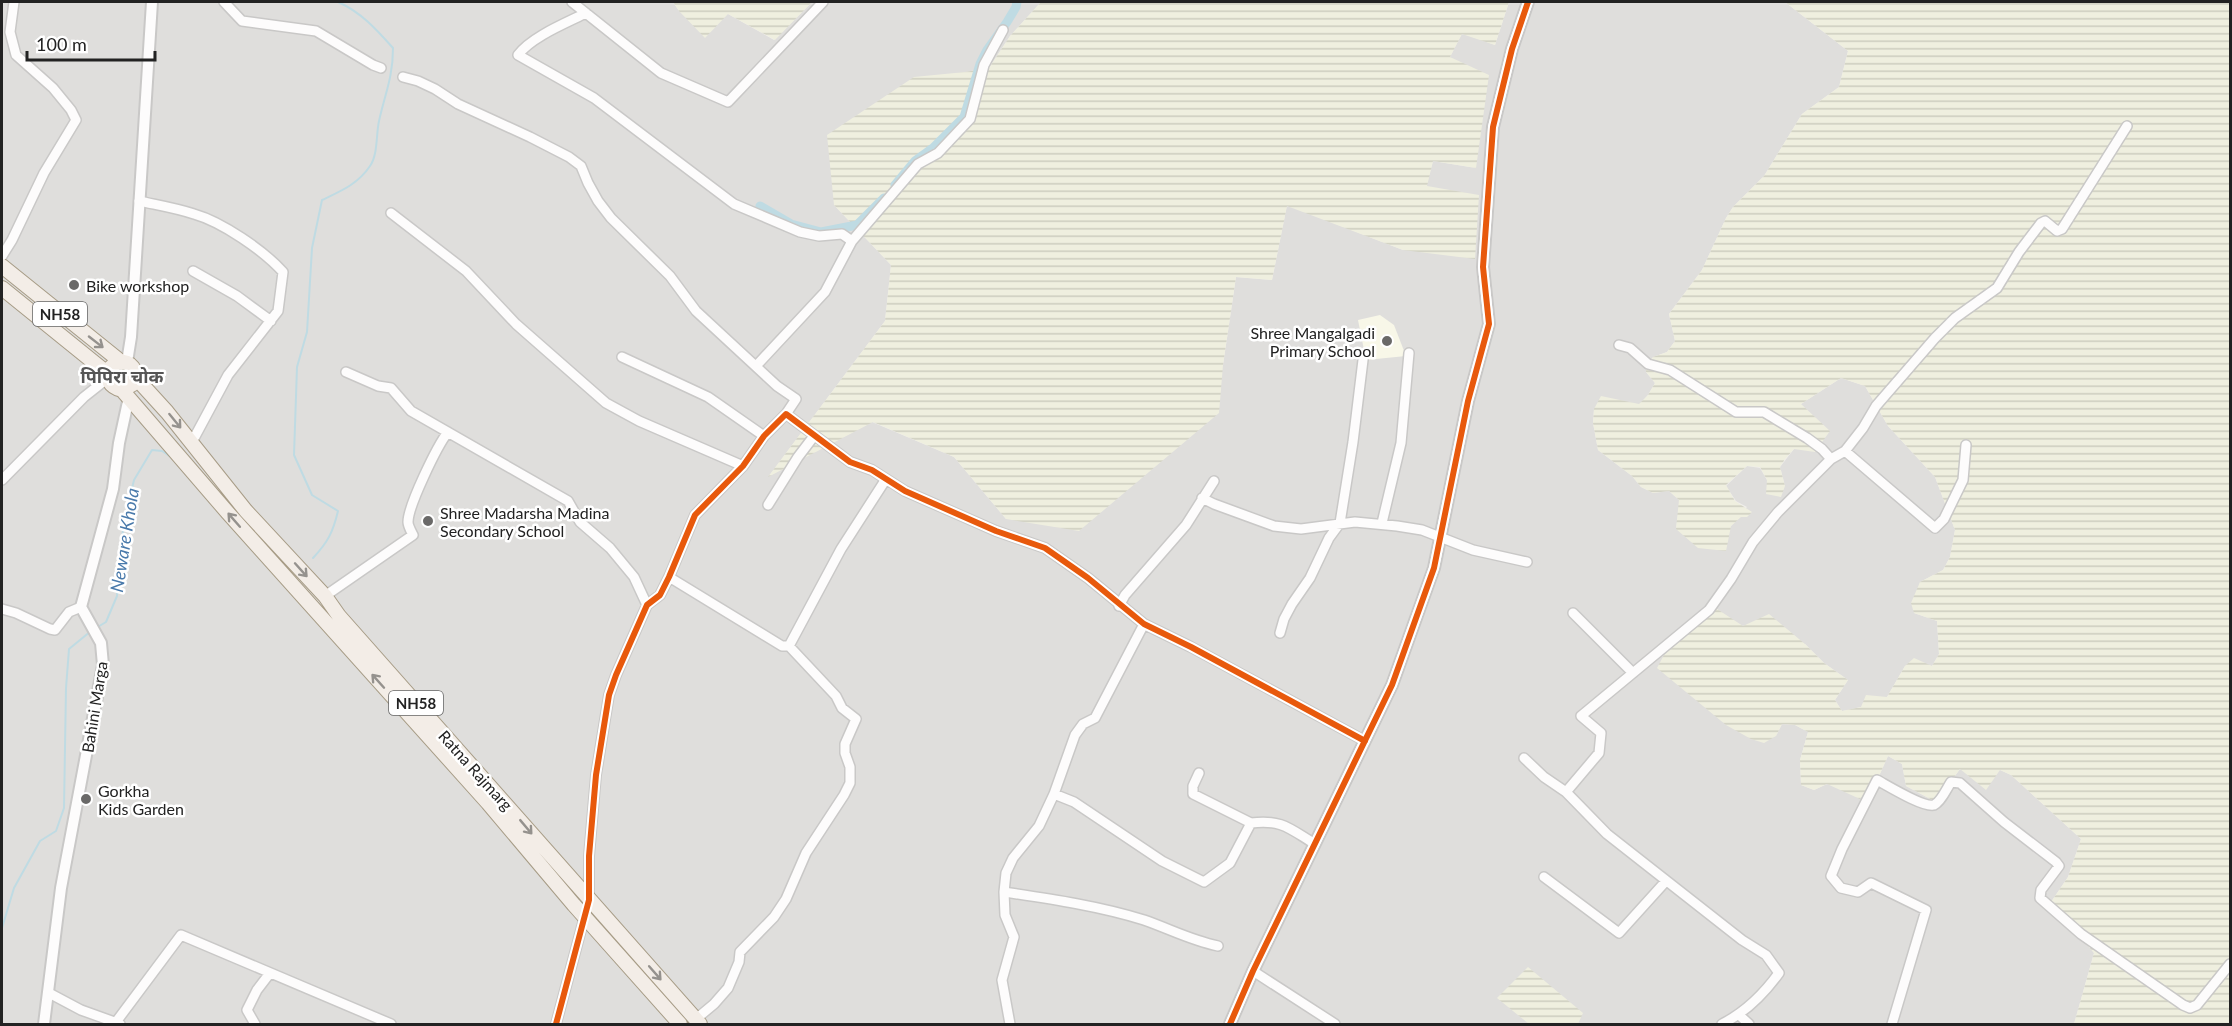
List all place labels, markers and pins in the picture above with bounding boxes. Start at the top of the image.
place label: Bike workshop [86,276,189,295]
marker: Bike workshop [67,278,81,292]
place label: Shree Mangalgadi Primary School [1250,323,1375,360]
marker: Shree Mangalgadi Primary School [1380,334,1394,348]
place label: Shree Madarsha Madina Secondary School [440,503,609,540]
marker: Shree Madarsha Madina Secondary School [421,514,435,528]
place label: Gorkha Kids Garden [98,781,184,818]
marker: Gorkha Kids Garden [79,792,93,806]

